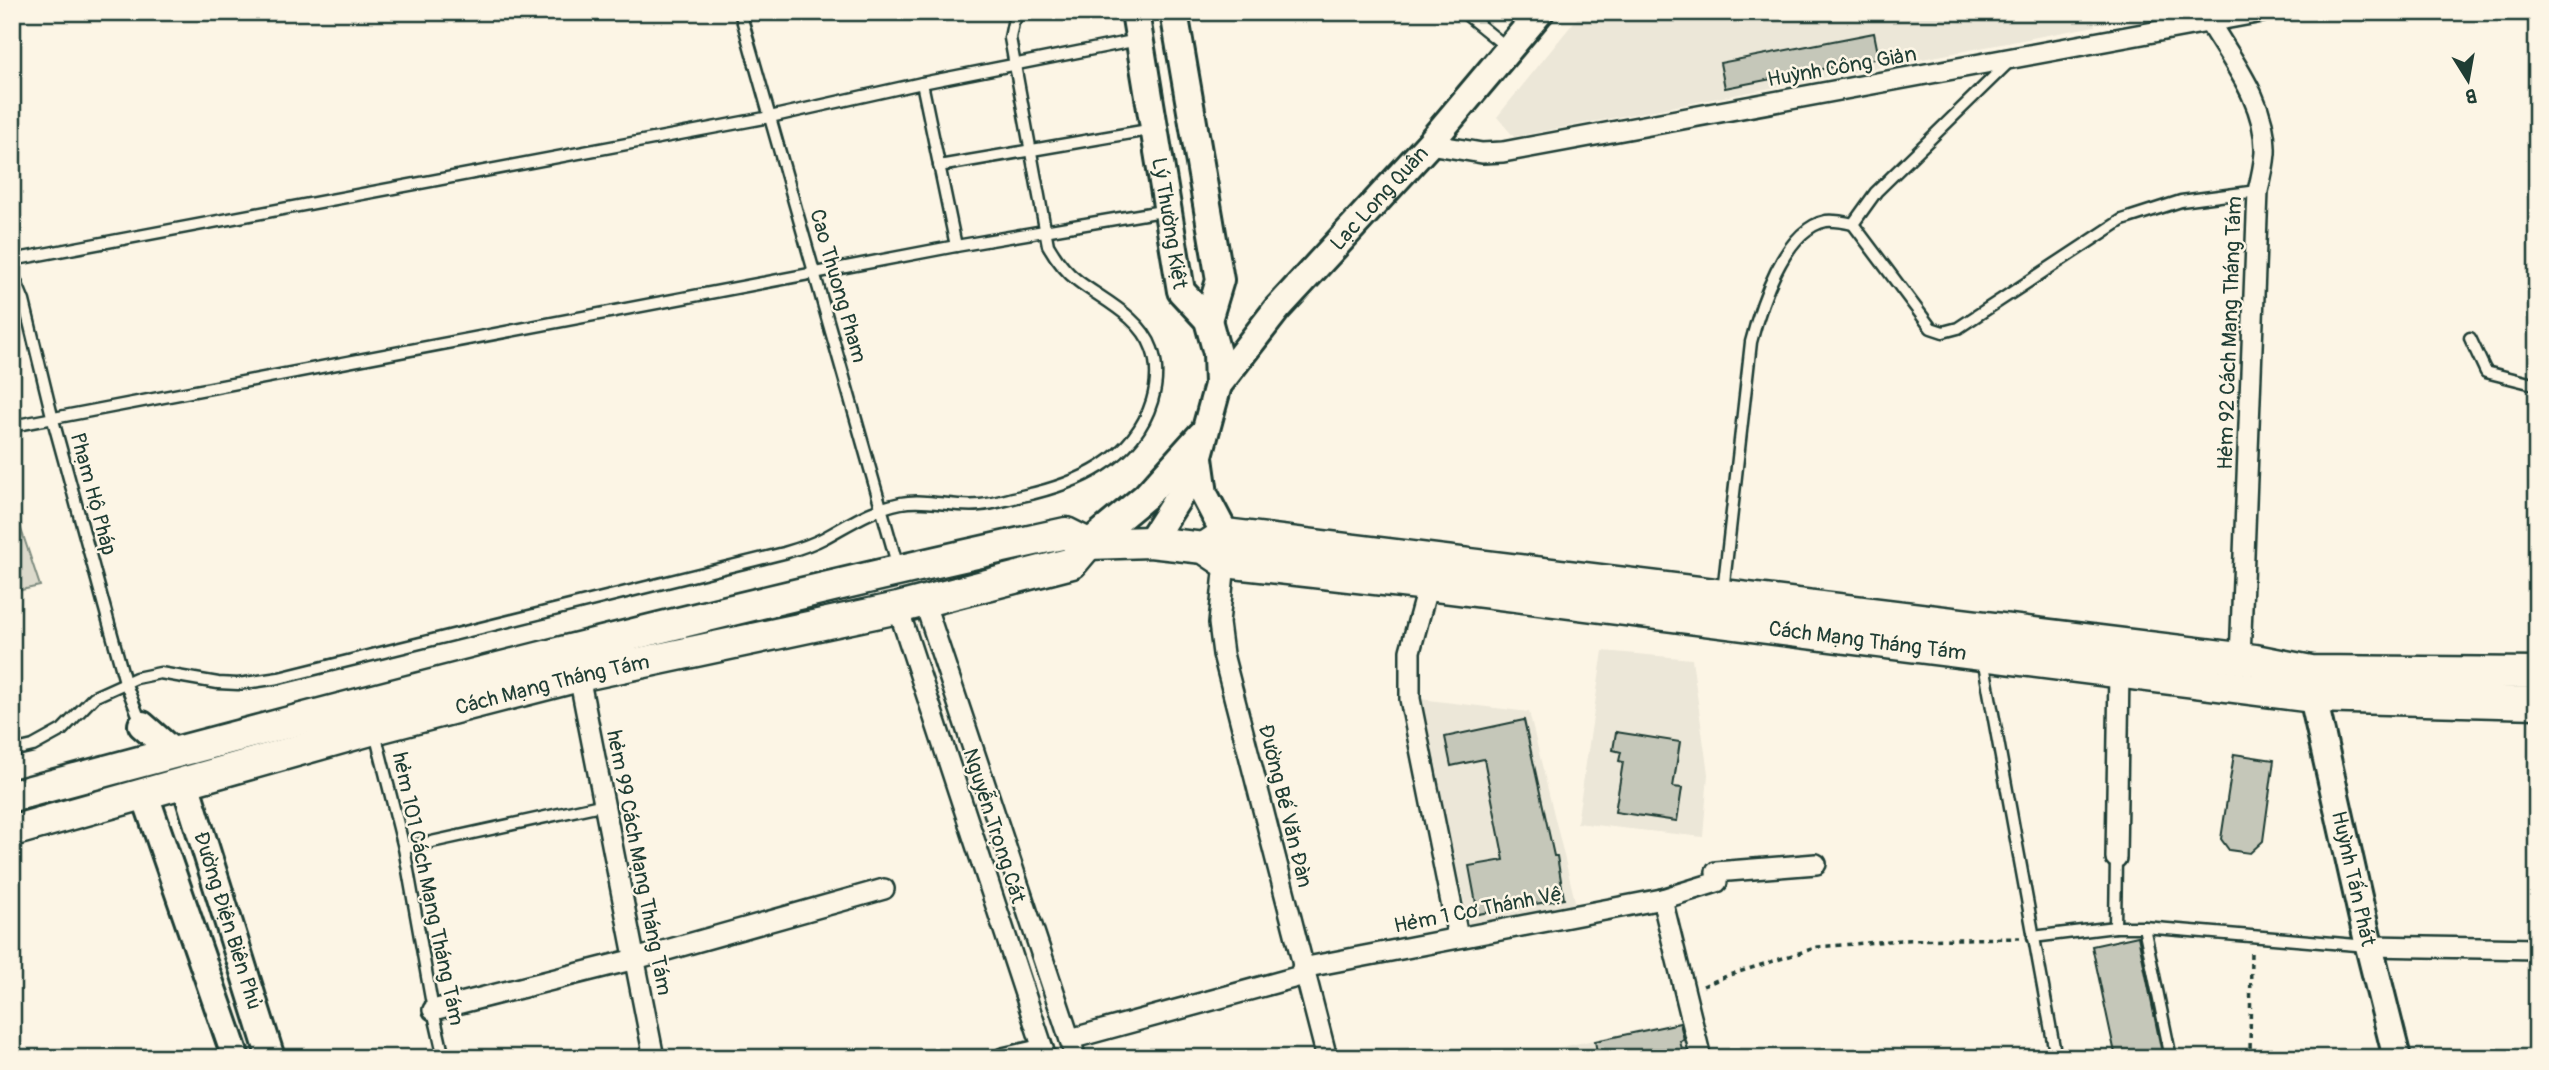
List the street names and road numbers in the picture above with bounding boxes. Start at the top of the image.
street label: Huỳnh Công Giản [1765,41,1919,93]
street label: Lạc Long Quân [1324,140,1434,256]
street label: Lý Thường Kiệt [1146,155,1194,291]
street label: Hẻm 92 Cách Mạng Tháng Tám [2212,196,2248,470]
street label: Cao Thuong Pham [803,206,873,366]
street label: Phạm Hộ Pháp [64,430,122,558]
street label: Cách Mạng Tháng Tám [1767,615,1968,667]
street label: Cách Mạng Tháng Tám [452,648,652,721]
street label: Đường Bế Văn Đàn [1252,722,1318,890]
street label: hẻm 99 Cách Mạng Tháng Tám [600,728,678,998]
street label: Nguyễn Trọng Cát [956,745,1032,907]
street label: hẻm 101 Cách Mạng Tháng Tám [386,750,470,1028]
street label: Huỳnh Tấn Phát [2326,808,2382,949]
street label: Đường Điện Biên Phủ [187,828,268,1013]
street label: Hẻm 1 Cơ Thánh Vệ [1392,880,1564,940]

